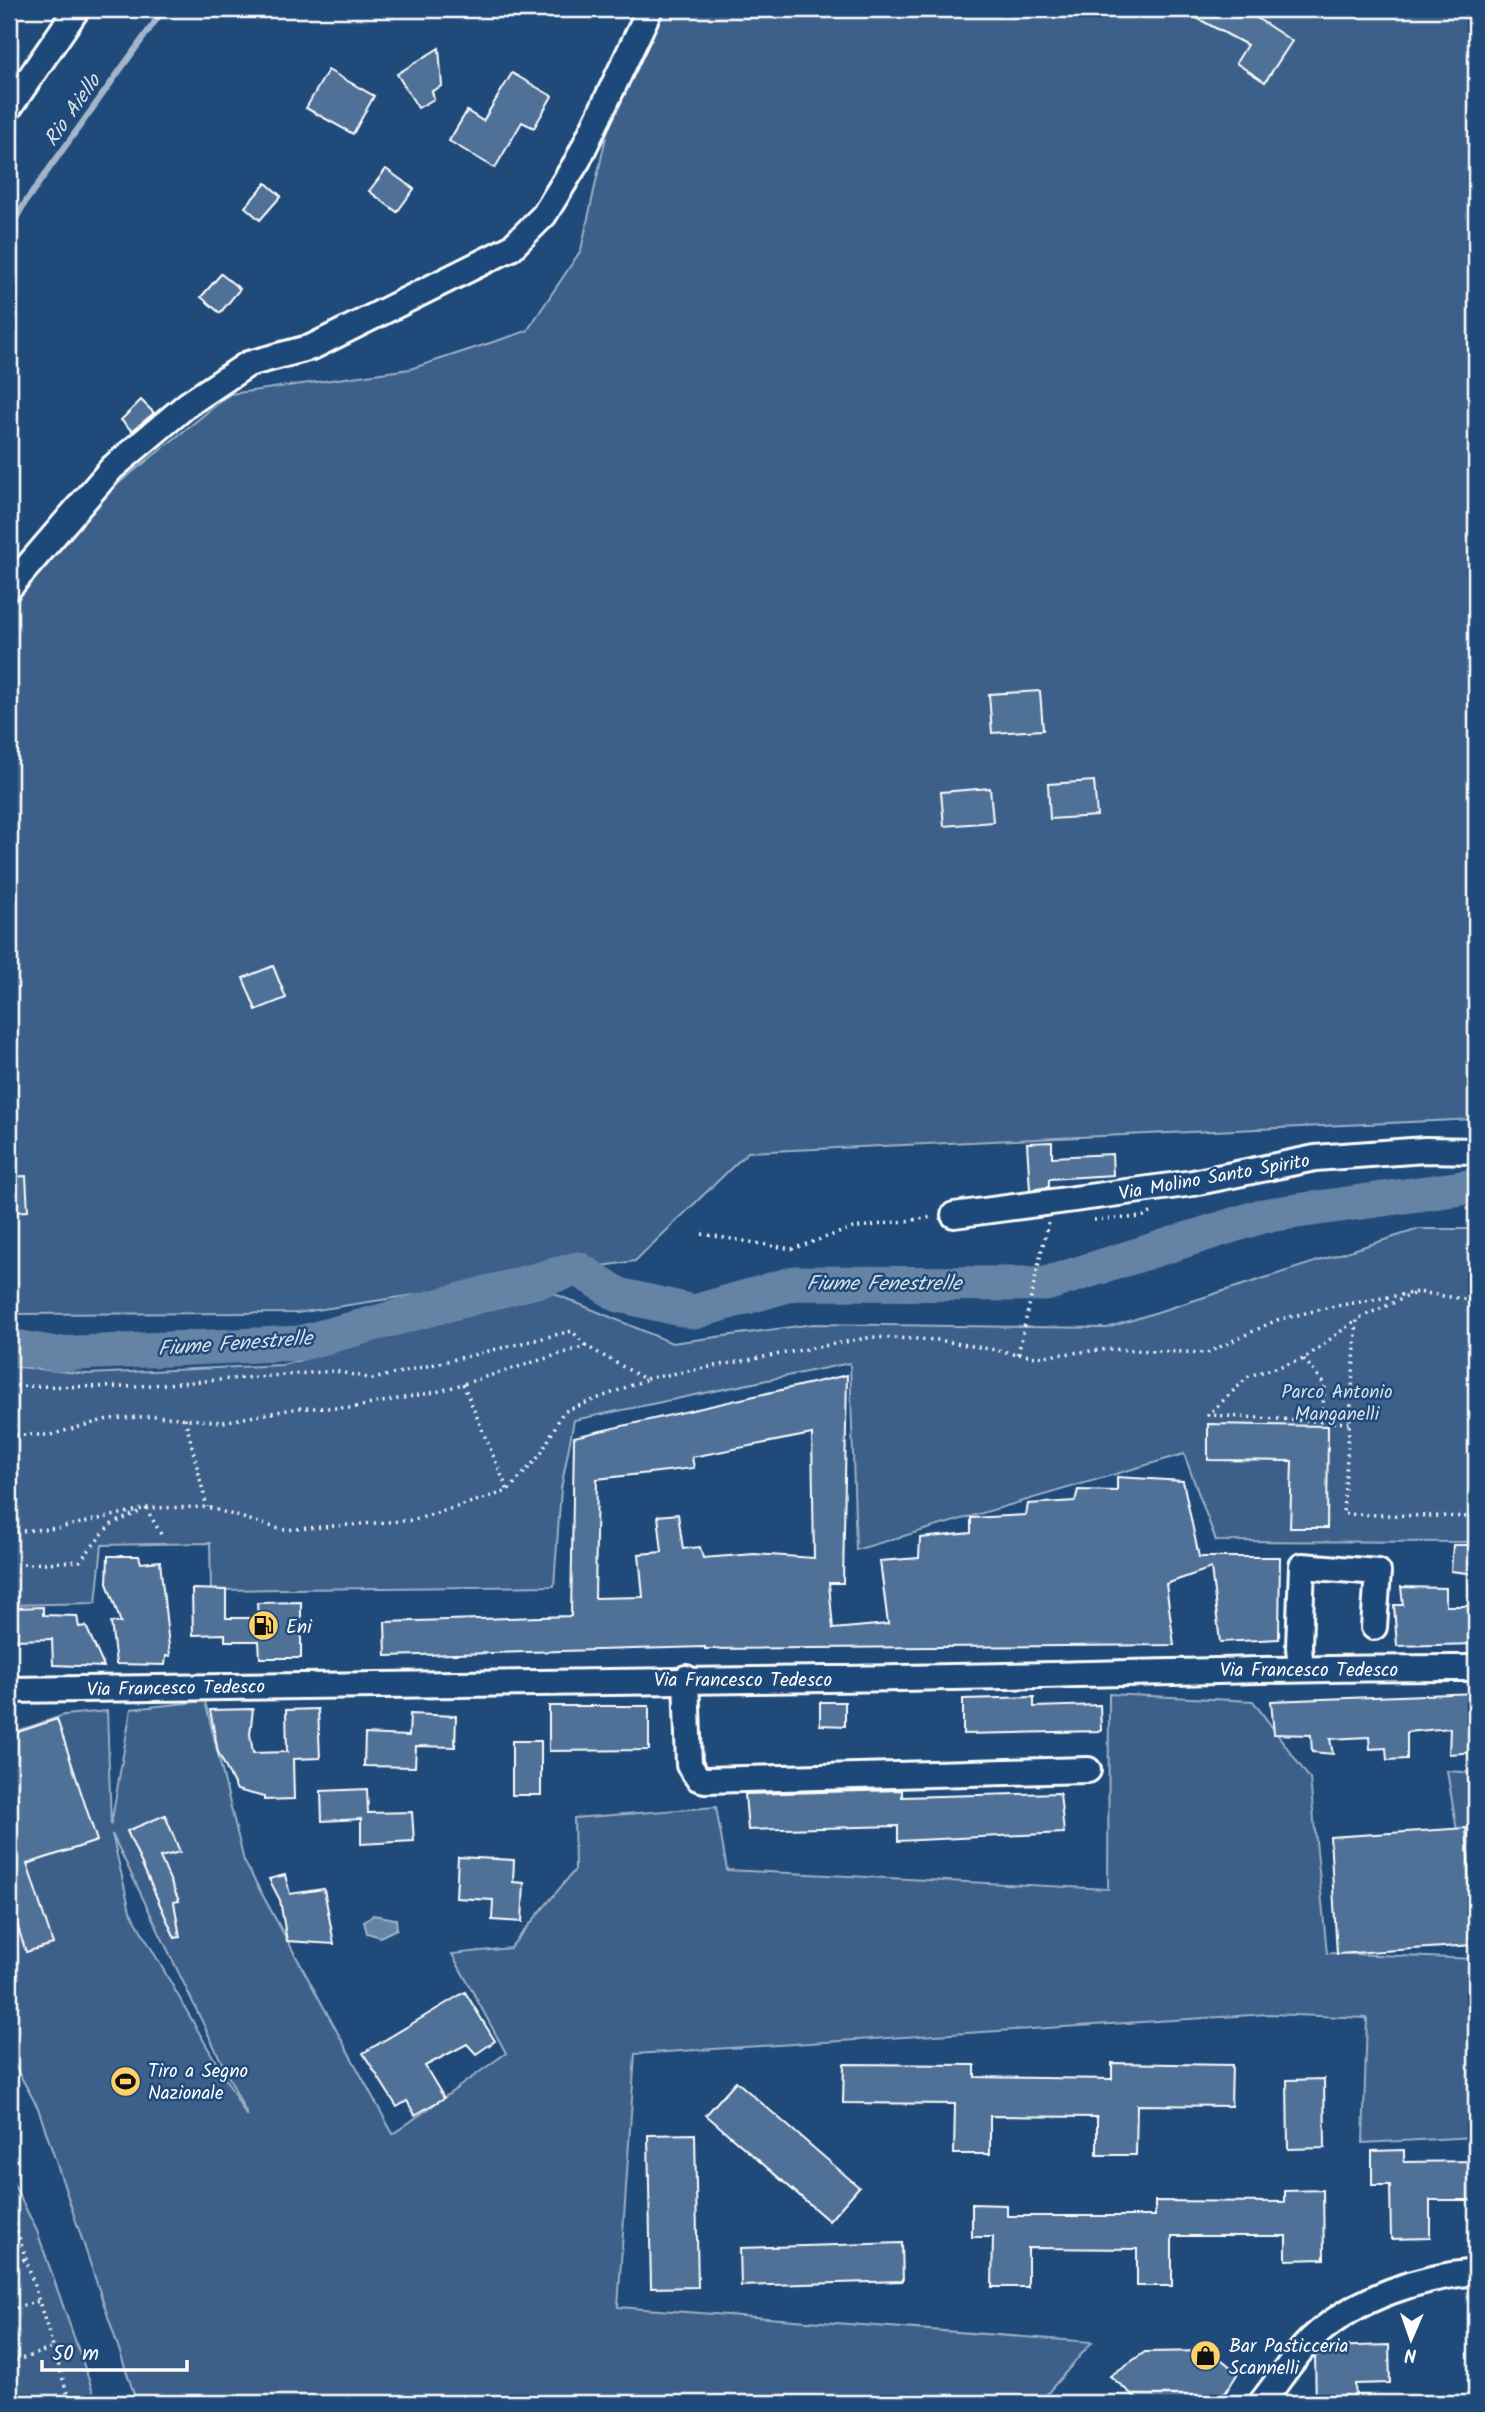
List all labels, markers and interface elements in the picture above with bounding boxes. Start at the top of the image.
water label: Rio Aiello [36,67,111,154]
street label: Via Molino Santo Spirito [1116,1146,1312,1210]
water label: Fiume Fenestrelle [807,1268,964,1301]
water label: Fiume Fenestrelle [157,1322,316,1366]
park label: Parco Antonio Manganelli [1281,1378,1393,1430]
fuel station icon: Eni [246,1609,280,1643]
place label: Eni [286,1613,313,1643]
street label: Via Francesco Tedesco [1220,1656,1398,1686]
street label: Via Francesco Tedesco [654,1666,832,1696]
street label: Via Francesco Tedesco [87,1672,265,1706]
place label: Tiro a Segno Nazionale [148,2057,248,2109]
sports icon: Tiro a Segno Nazionale [108,2064,142,2098]
north arrow [1376,2304,1446,2374]
scale bar [42,2328,187,2372]
place label: Bar Pasticceria Scannelli [1229,2332,1348,2384]
text: 50 m [52,2338,99,2371]
shop icon: Bar Pasticceria Scannelli [1189,2339,1223,2373]
text: N [1404,2339,1417,2369]

